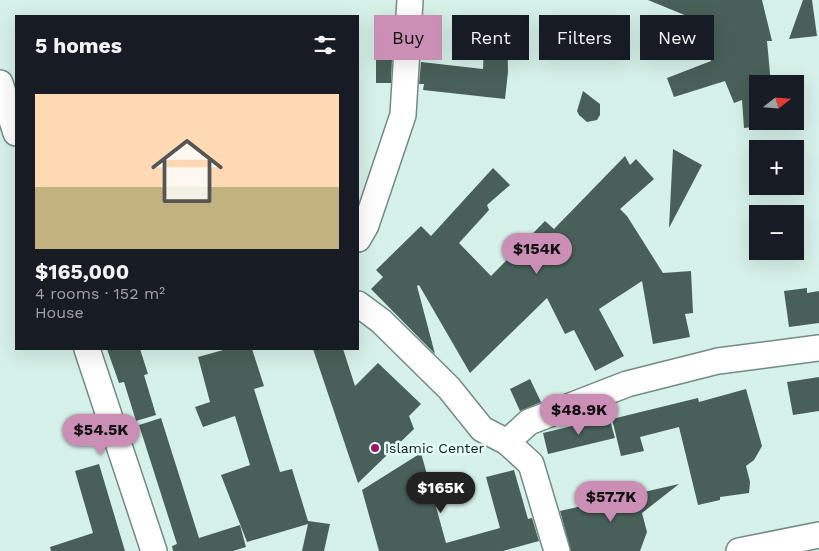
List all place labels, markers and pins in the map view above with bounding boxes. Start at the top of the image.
pin: $154K [502,232,572,275]
pin: $48.9K [538,394,620,436]
pin: $54.5K [60,414,142,456]
place label: Islamic Center [385,440,484,456]
marker: Islamic Center [369,442,381,454]
pin: $165K [406,472,476,514]
pin: $57.7K [570,480,652,523]

